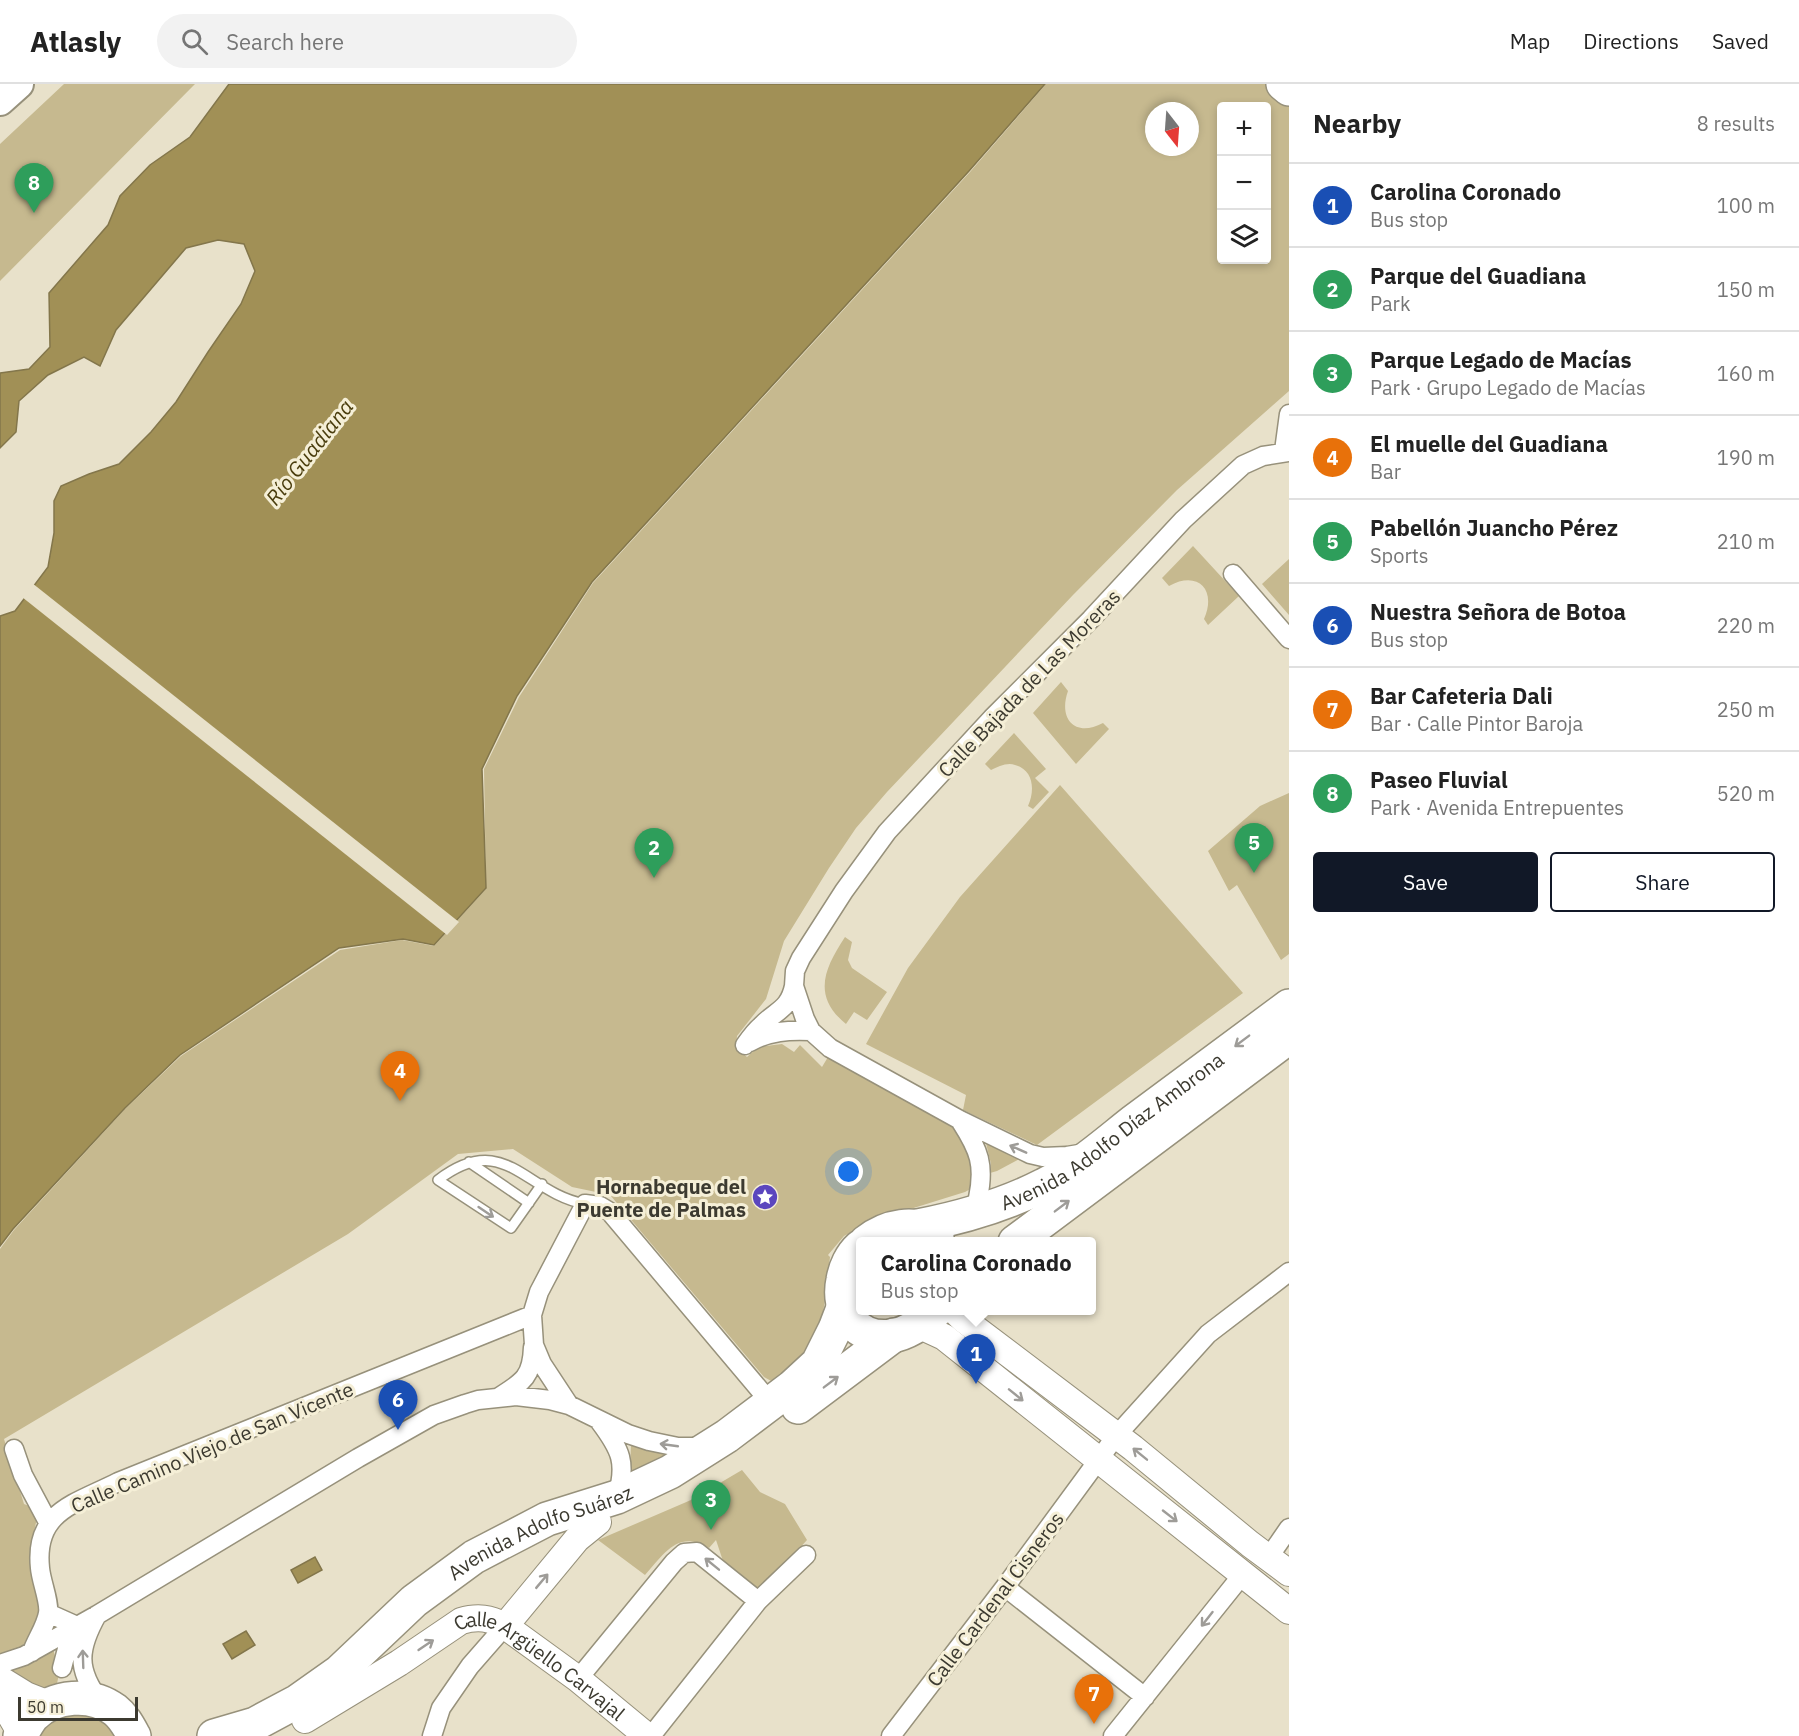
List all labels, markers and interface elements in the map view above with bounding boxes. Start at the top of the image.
search box [157,14,577,68]
text: Atlasly [30,23,121,60]
icon: search [178,25,211,58]
text: Search here [226,27,344,56]
text: Map [1510,27,1550,55]
text: Directions [1583,27,1679,55]
text: Saved [1712,27,1769,55]
north arrow [1145,102,1199,156]
map controls [1217,102,1271,264]
button: + [1217,102,1271,156]
text: Nearby [1313,106,1401,140]
text: 8 results [1697,110,1775,137]
button: − [1217,156,1271,210]
pin: 8 [15,164,54,213]
text: Carolina Coronado [1370,177,1561,206]
text: 1 [1327,192,1339,219]
text: 100 m [1717,192,1775,219]
text: Bus stop [1370,206,1448,233]
button: layers [1217,210,1271,264]
text: Parque del Guadiana [1370,261,1586,290]
text: 2 [1327,276,1339,303]
text: 150 m [1717,276,1775,303]
text: Park [1370,290,1410,317]
text: Parque Legado de Macías [1370,345,1632,374]
text: 3 [1327,360,1339,387]
text: 160 m [1717,360,1775,387]
text: Park · Grupo Legado de Macías [1370,374,1646,401]
water label: Río Guadiana [259,393,359,511]
text: El muelle del Guadiana [1370,429,1608,458]
text: 4 [1327,444,1339,471]
text: 190 m [1717,444,1775,471]
text: Bar [1370,458,1401,485]
text: Pabellón Juancho Pérez [1370,513,1618,542]
text: 5 [1327,528,1339,555]
text: 210 m [1717,528,1775,555]
text: Sports [1370,542,1429,569]
street label: Calle Bajada de Las Moreras [932,583,1126,783]
text: Nuestra Señora de Botoa [1370,597,1626,626]
text: 6 [1327,612,1339,639]
text: 220 m [1717,612,1775,639]
text: Bus stop [1370,626,1448,653]
text: Bar Cafeteria Dali [1370,681,1553,710]
text: 7 [1327,696,1339,723]
text: 250 m [1717,696,1775,723]
text: Bar · Calle Pintor Baroja [1370,710,1583,737]
text: Paseo Fluvial [1370,765,1508,794]
text: 8 [1327,780,1339,807]
text: 520 m [1717,780,1775,807]
text: Park · Avenida Entrepuentes [1370,794,1624,821]
pin: 5 [1234,824,1274,873]
pin: 2 [634,828,674,878]
button: Save [1313,852,1538,912]
button: Share [1550,852,1775,912]
one-way arrow [1234,1034,1250,1047]
street label: Avenida Adolfo Díaz Ambrona [997,1046,1229,1216]
pin: 4 [380,1052,420,1101]
one-way arrow [1009,1142,1027,1154]
your location [834,1157,863,1186]
place label: Hornabeque del Puente de Palmas [577,1173,746,1223]
place icon: Hornabeque del Puente de Palmas [750,1182,780,1212]
one-way arrow [1053,1200,1069,1213]
one-way arrow [477,1206,494,1218]
popup [856,1237,1096,1315]
text: Carolina Coronado [880,1248,1072,1277]
text: Bus stop [880,1277,959,1304]
pin: 1 [956,1334,996,1384]
street label: Calle Camino Viejo de San Vicente [67,1375,357,1519]
one-way arrow [823,1376,839,1389]
pin: 6 [378,1380,418,1430]
one-way arrow [1008,1389,1024,1402]
one-way arrow [660,1440,680,1451]
one-way arrow [1132,1447,1148,1460]
street label: Avenida Adolfo Suárez [442,1478,637,1586]
pin: 3 [692,1480,730,1530]
street label: Calle Cardenal Cisneros [920,1506,1070,1692]
one-way arrow [1161,1509,1177,1522]
one-way arrow [704,1558,720,1571]
one-way arrow [536,1573,549,1589]
street label: Calle Argüello Carvajal [447,1605,631,1726]
one-way arrow [1200,1611,1213,1627]
one-way arrow [417,1639,434,1651]
one-way arrow [77,1650,88,1670]
pin: 7 [1074,1674,1114,1724]
scale bar [18,1694,138,1722]
text: 50 m [27,1697,64,1717]

